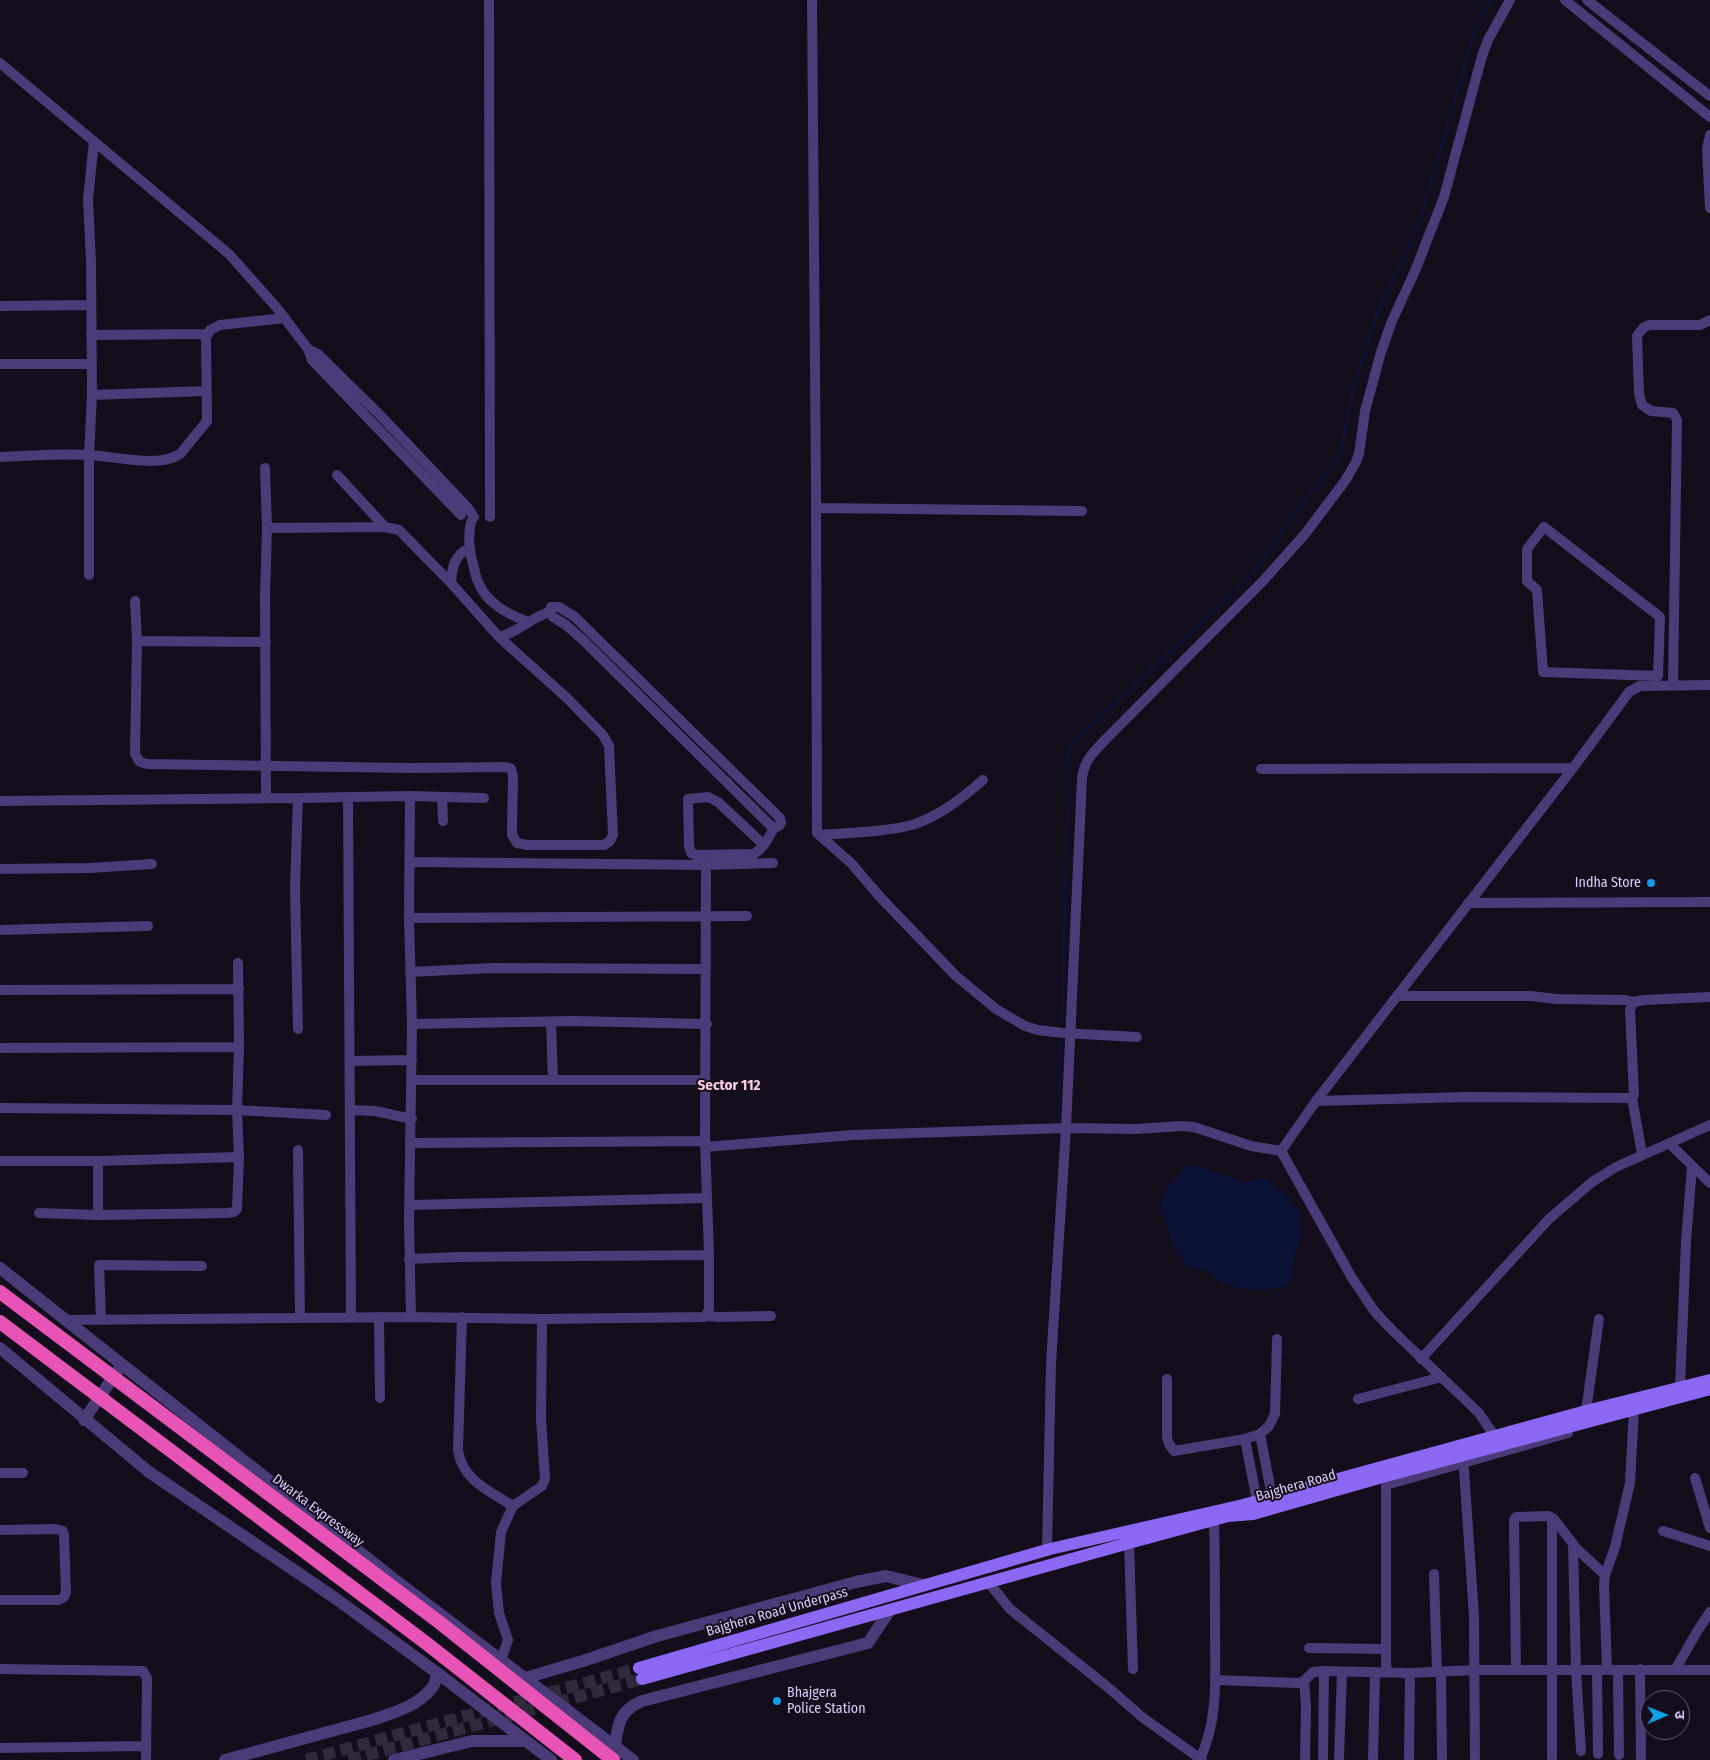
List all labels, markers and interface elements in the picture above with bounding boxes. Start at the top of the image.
place label: Indha Store [1575,875,1641,891]
marker: Indha Store [1645,877,1657,889]
district label: Sector 112 [698,1077,760,1095]
street label: Bajghera Road [1254,1467,1338,1505]
street label: Dwarka Expressway [269,1471,367,1551]
street label: Bajghera Road Underpass [704,1584,850,1640]
place label: Bhajgera Police Station [787,1685,866,1718]
north arrow [1640,1690,1690,1740]
marker: Bhajgera Police Station [771,1695,783,1707]
text: उ [1671,1710,1688,1719]

